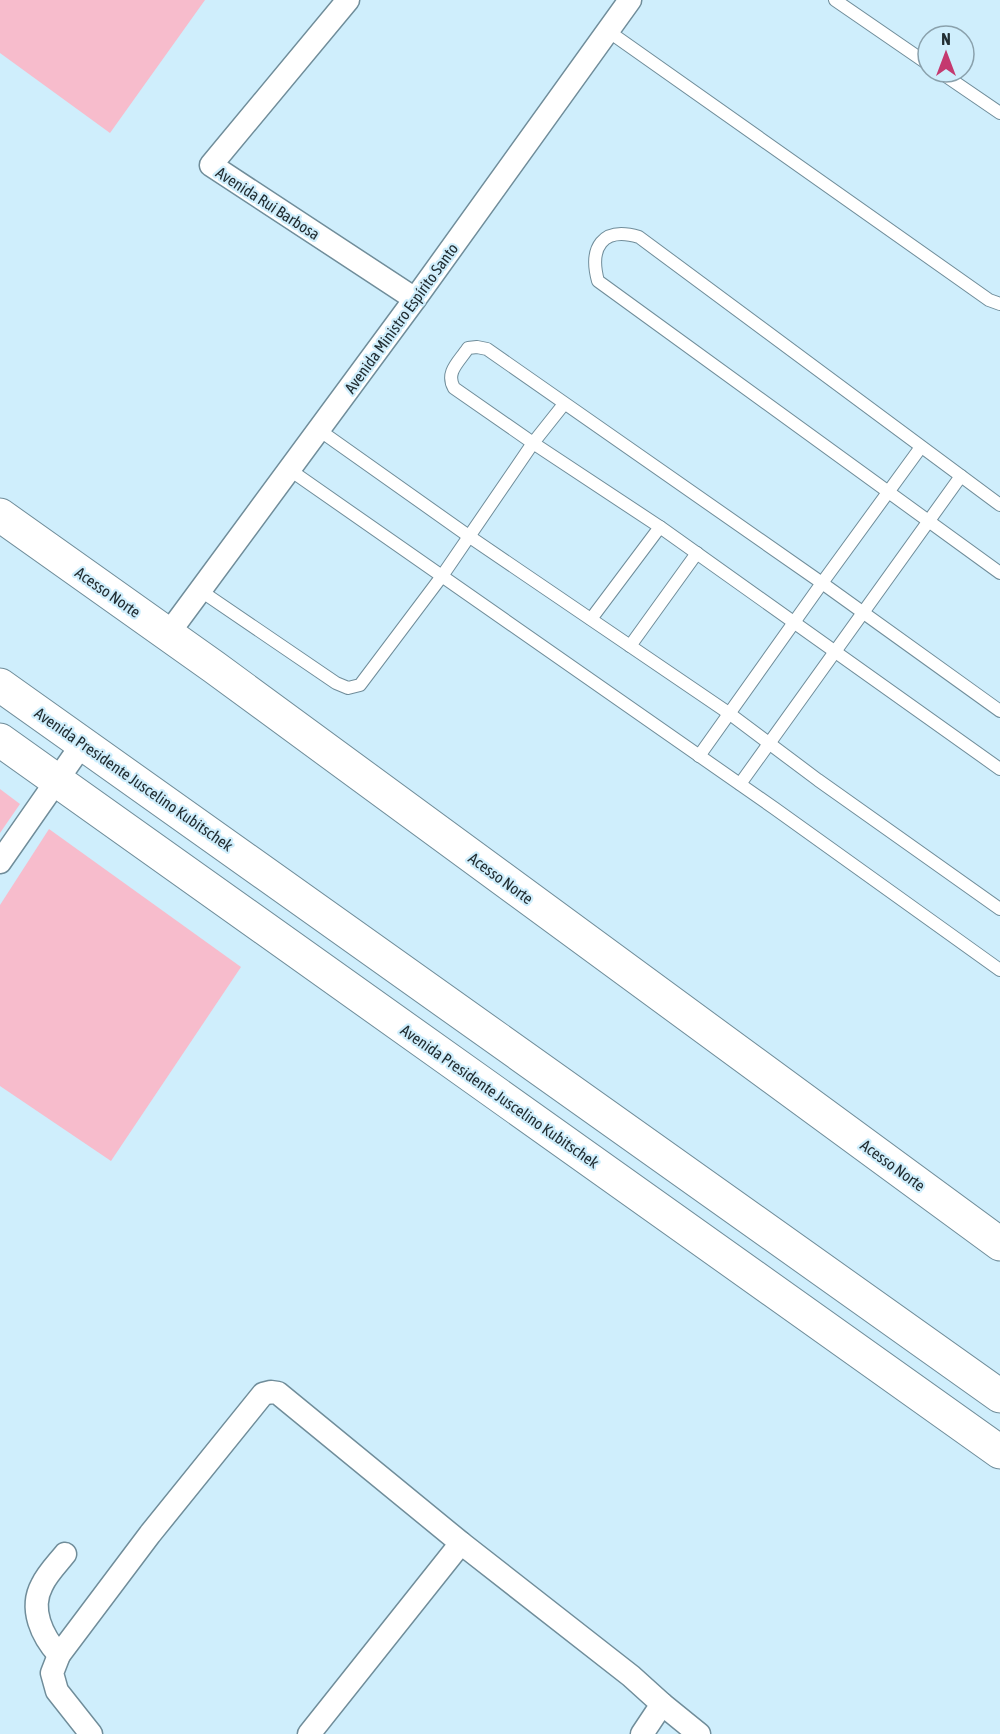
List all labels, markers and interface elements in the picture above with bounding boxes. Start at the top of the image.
north arrow [916,24,976,84]
text: N [941,30,951,48]
street label: Avenida Rui Barbosa [213,163,323,243]
street label: Avenida Ministro Espírito Santo [341,240,462,397]
street label: Acesso Norte [72,563,144,621]
street label: Avenida Presidente Juscelino Kubitschek [31,703,237,855]
street label: Acesso Norte [465,849,537,907]
street label: Avenida Presidente Juscelino Kubitschek [397,1020,603,1172]
street label: Acesso Norte [857,1136,929,1194]

